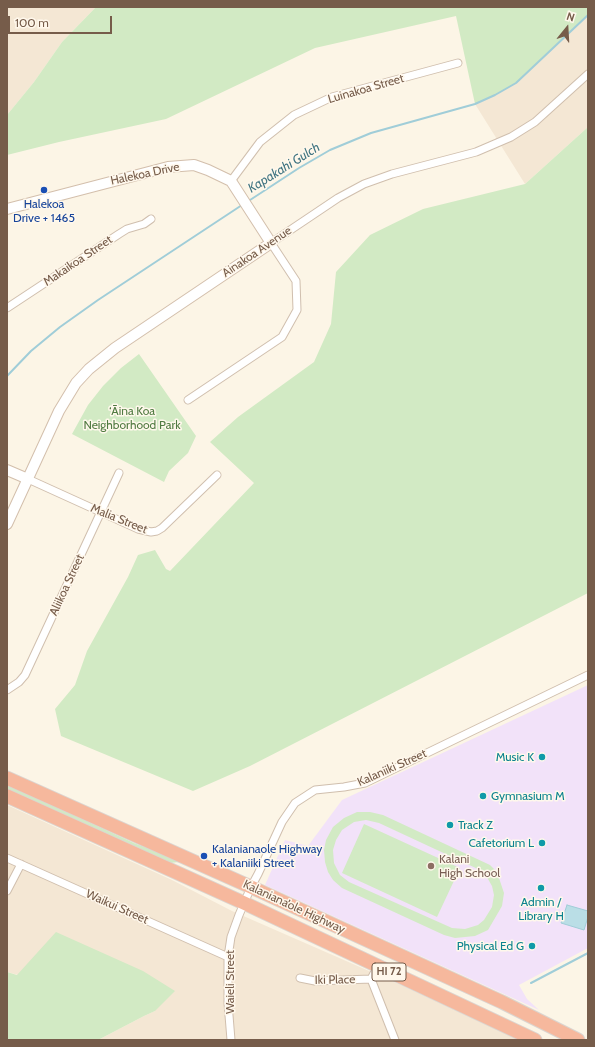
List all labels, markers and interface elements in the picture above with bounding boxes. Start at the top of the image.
scale bar [10,8,114,34]
north arrow [547,8,587,48]
text: N [565,9,577,24]
text: 100 m [15,15,49,30]
street label: Luinakoa Street [326,71,406,107]
water label: Kapakahi Gulch [245,140,323,196]
street label: Halekoa Drive [109,160,181,188]
marker: Halekoa Drive + 1465 [39,185,49,195]
place label: Halekoa Drive + 1465 [13,197,75,225]
street label: Ainakoa Avenue [220,223,294,281]
street label: Makaikoa Street [41,233,115,289]
park label: ‘Āina Koa Neighborhood Park [83,404,181,432]
street label: Malia Street [88,501,150,537]
street label: Aliikoa Street [46,552,88,618]
street label: Kalaniiki Street [355,746,429,790]
place label: Music K [496,750,534,764]
marker: Music K [537,752,547,762]
place label: Gymnasium M [491,789,565,803]
marker: Gymnasium M [478,791,488,801]
place label: Track Z [458,818,493,832]
marker: Track Z [445,820,455,830]
place label: Cafetorium L [468,836,534,850]
marker: Cafetorium L [537,838,547,848]
place label: Kalanianaole Highway + Kalaniiki Street [212,842,322,870]
marker: Kalanianaole Highway + Kalaniiki Street [199,851,209,861]
place label: Kalani High School [439,852,500,880]
marker: Kalani High School [426,861,436,871]
street label: Kalaniana’ole Highway [241,877,347,937]
marker: Admin / Library H [536,883,546,893]
street label: Waikui Street [84,887,150,927]
place label: Admin / Library H [518,895,564,923]
place label: Physical Ed G [457,939,524,953]
marker: Physical Ed G [527,941,537,951]
street label: Waieli Street [223,950,237,1014]
road number: HI 72 [372,963,406,981]
street label: Iki Place [315,972,355,988]

